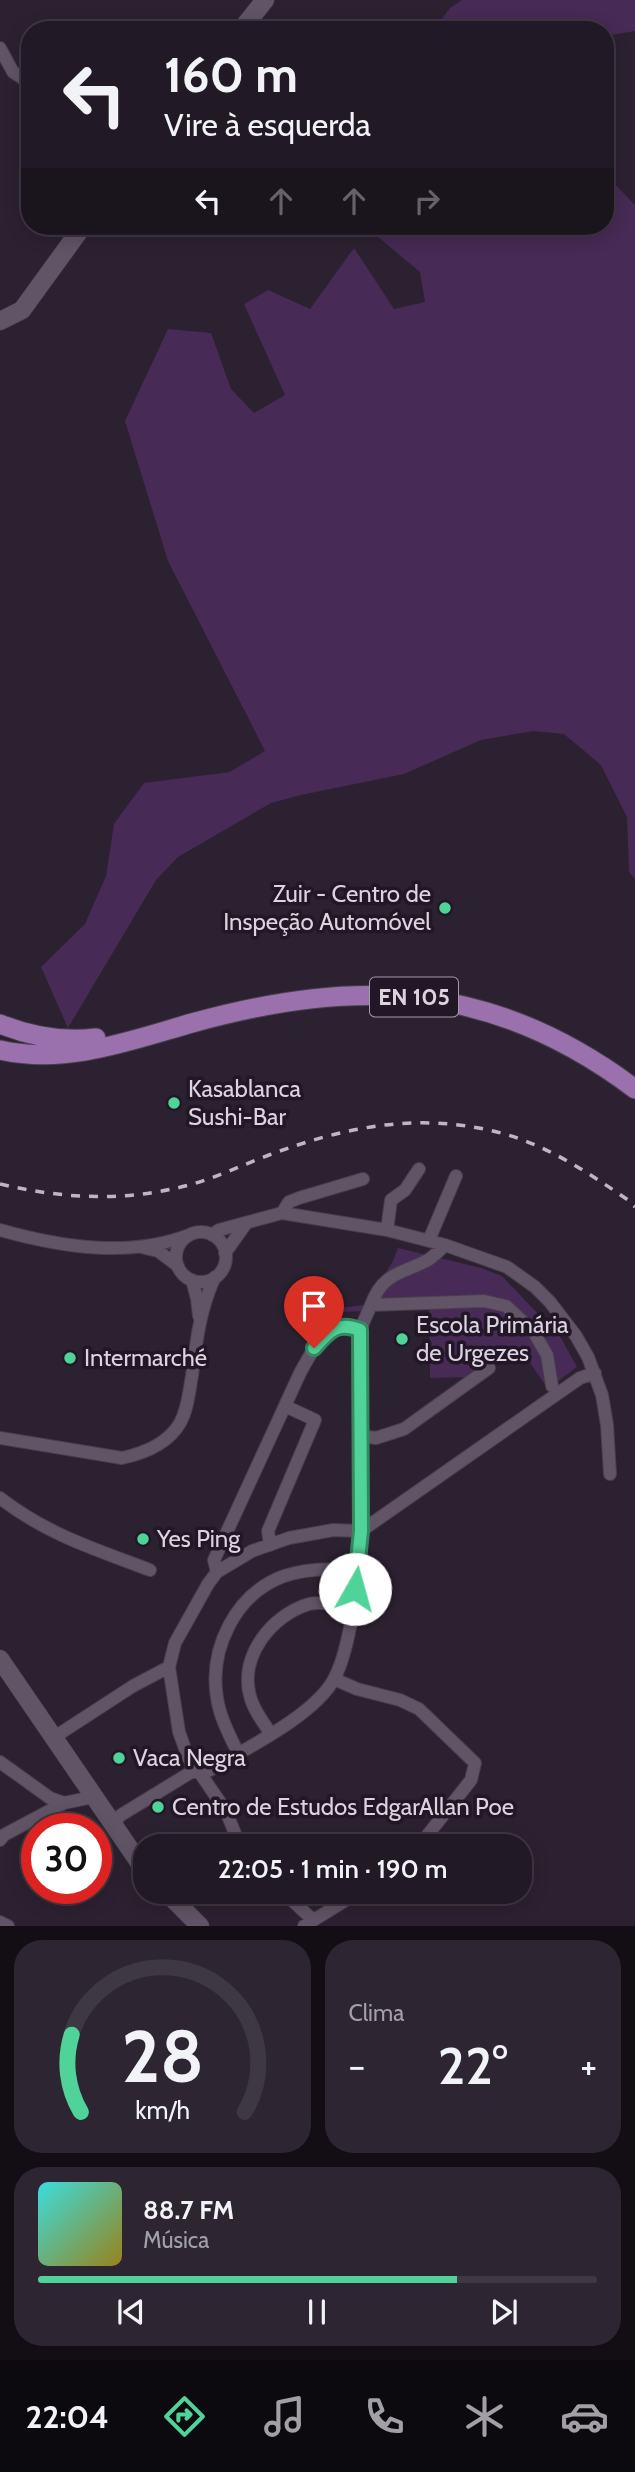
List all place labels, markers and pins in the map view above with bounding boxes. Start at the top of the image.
place label: Zuir - Centro de Inspeção Automóvel [223,879,431,936]
marker: Zuir - Centro de Inspeção Automóvel [437,900,453,916]
place label: Kasablanca Sushi-Bar [188,1074,301,1131]
marker: Kasablanca Sushi-Bar [166,1095,182,1111]
pin [284,1276,344,1348]
place label: Escola Primária de Urgezes [416,1310,569,1367]
marker: Escola Primária de Urgezes [394,1331,410,1347]
place label: Intermarché [84,1343,207,1372]
marker: Intermarché [62,1350,78,1366]
place label: Yes Ping [156,1524,241,1553]
marker: Yes Ping [135,1531,151,1547]
place label: Vaca Negra [133,1743,246,1772]
marker: Vaca Negra [111,1750,127,1766]
place label: Centro de Estudos EdgarAllan Poe [172,1792,514,1821]
marker: Centro de Estudos EdgarAllan Poe [150,1799,166,1815]

